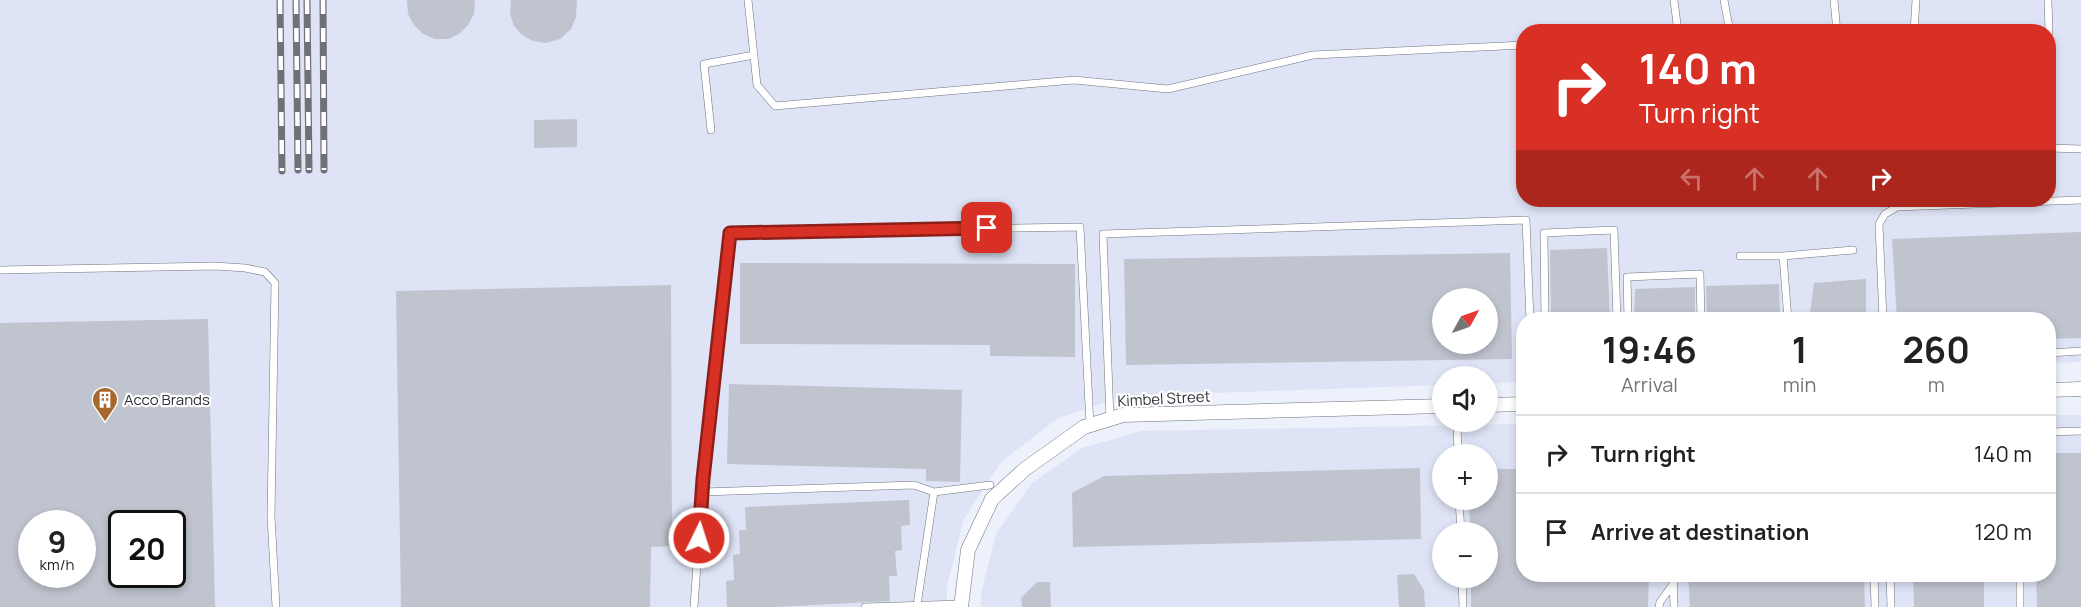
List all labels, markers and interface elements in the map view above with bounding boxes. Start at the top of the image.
text: 140 m [1639,39,1757,97]
icon: right [1540,48,1618,126]
text: Turn right [1639,94,1760,131]
icon: left [1675,162,1708,195]
icon: ahead [1738,162,1771,195]
icon: ahead [1801,162,1834,195]
icon: right [1864,162,1897,195]
pin [961,202,1012,253]
icon: arrive [970,211,1003,244]
north arrow [1432,288,1498,354]
map controls [1432,288,1498,588]
text: 19:46 [1602,325,1697,374]
text: 1 [1792,325,1808,374]
text: 260 [1902,325,1970,374]
button: sound [1432,366,1498,432]
text: Arrival [1621,371,1678,398]
text: min [1783,371,1816,398]
text: m [1928,371,1945,398]
building icon: Acco Brands [90,385,120,423]
street label: Kimbel Street [1117,386,1211,411]
place label: Acco Brands [124,389,210,410]
icon: right [1540,438,1573,471]
text: Turn right [1591,439,1696,469]
text: 140 m [1974,439,2032,469]
button: + [1432,444,1498,510]
position arrow [667,506,731,570]
speed limit sign: 20 [108,510,186,588]
icon: arrive [1540,516,1573,549]
text: Arrive at destination [1591,517,1809,547]
text: 120 m [1974,517,2032,547]
text: 9 [48,521,66,562]
button: − [1432,522,1498,588]
text: km/h [40,554,74,575]

